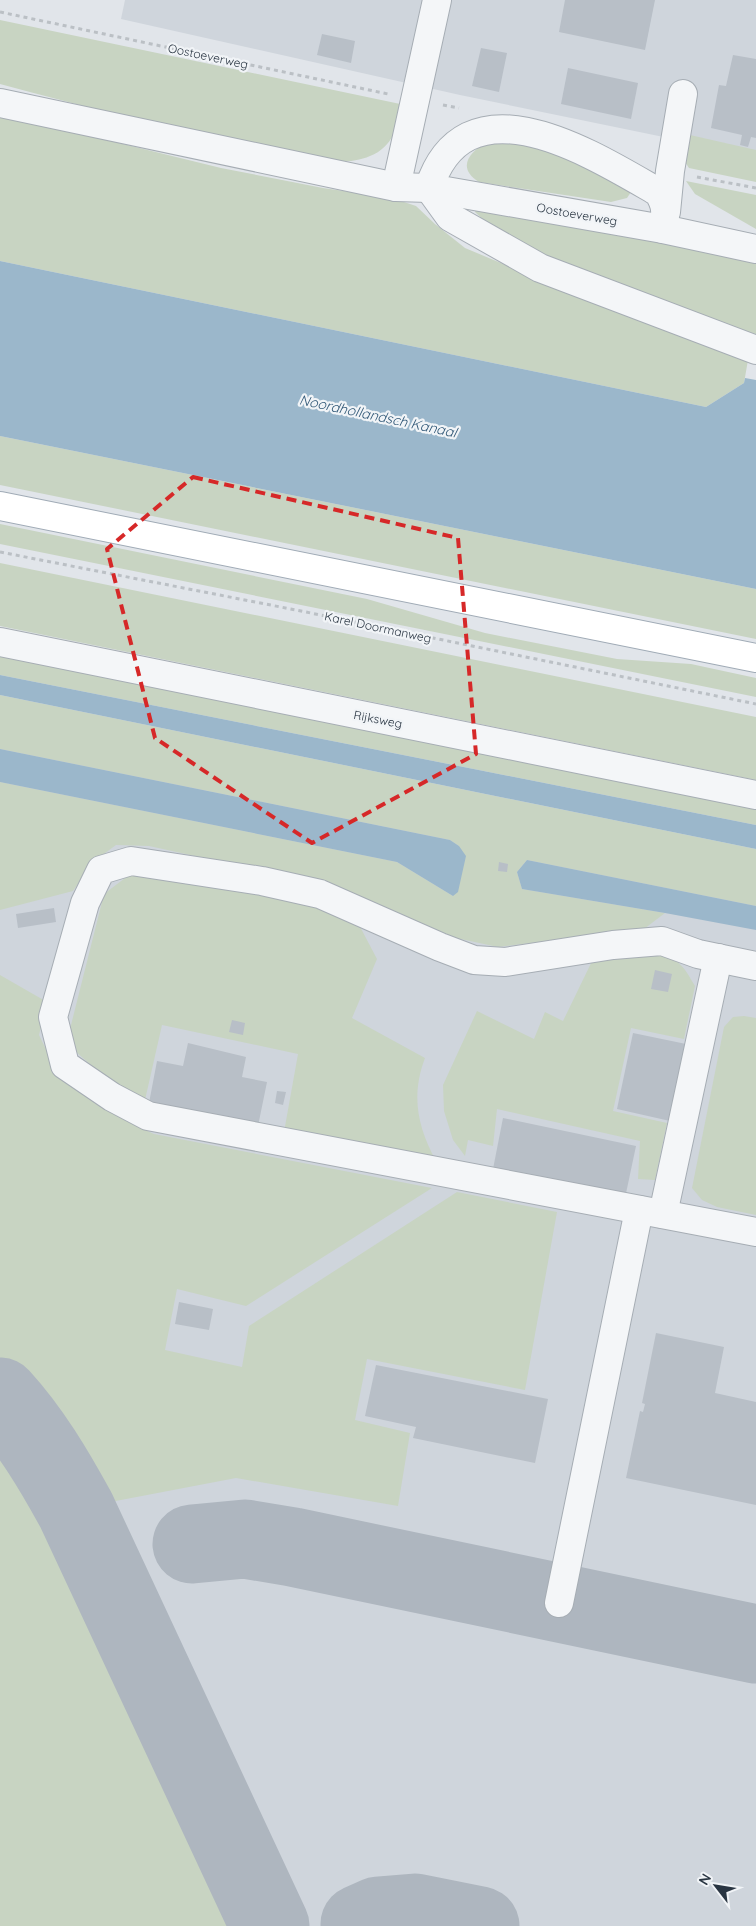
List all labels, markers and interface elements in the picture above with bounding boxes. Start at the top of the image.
street label: Oostoeverweg [166,40,250,72]
street label: Oostoeverweg [535,200,619,228]
water label: Noordhollandsch Kanaal [298,391,460,442]
street label: Karel Doormanweg [323,608,433,646]
street label: Rijksweg [352,707,404,731]
north arrow [691,1861,741,1911]
text: N [694,1870,715,1888]

